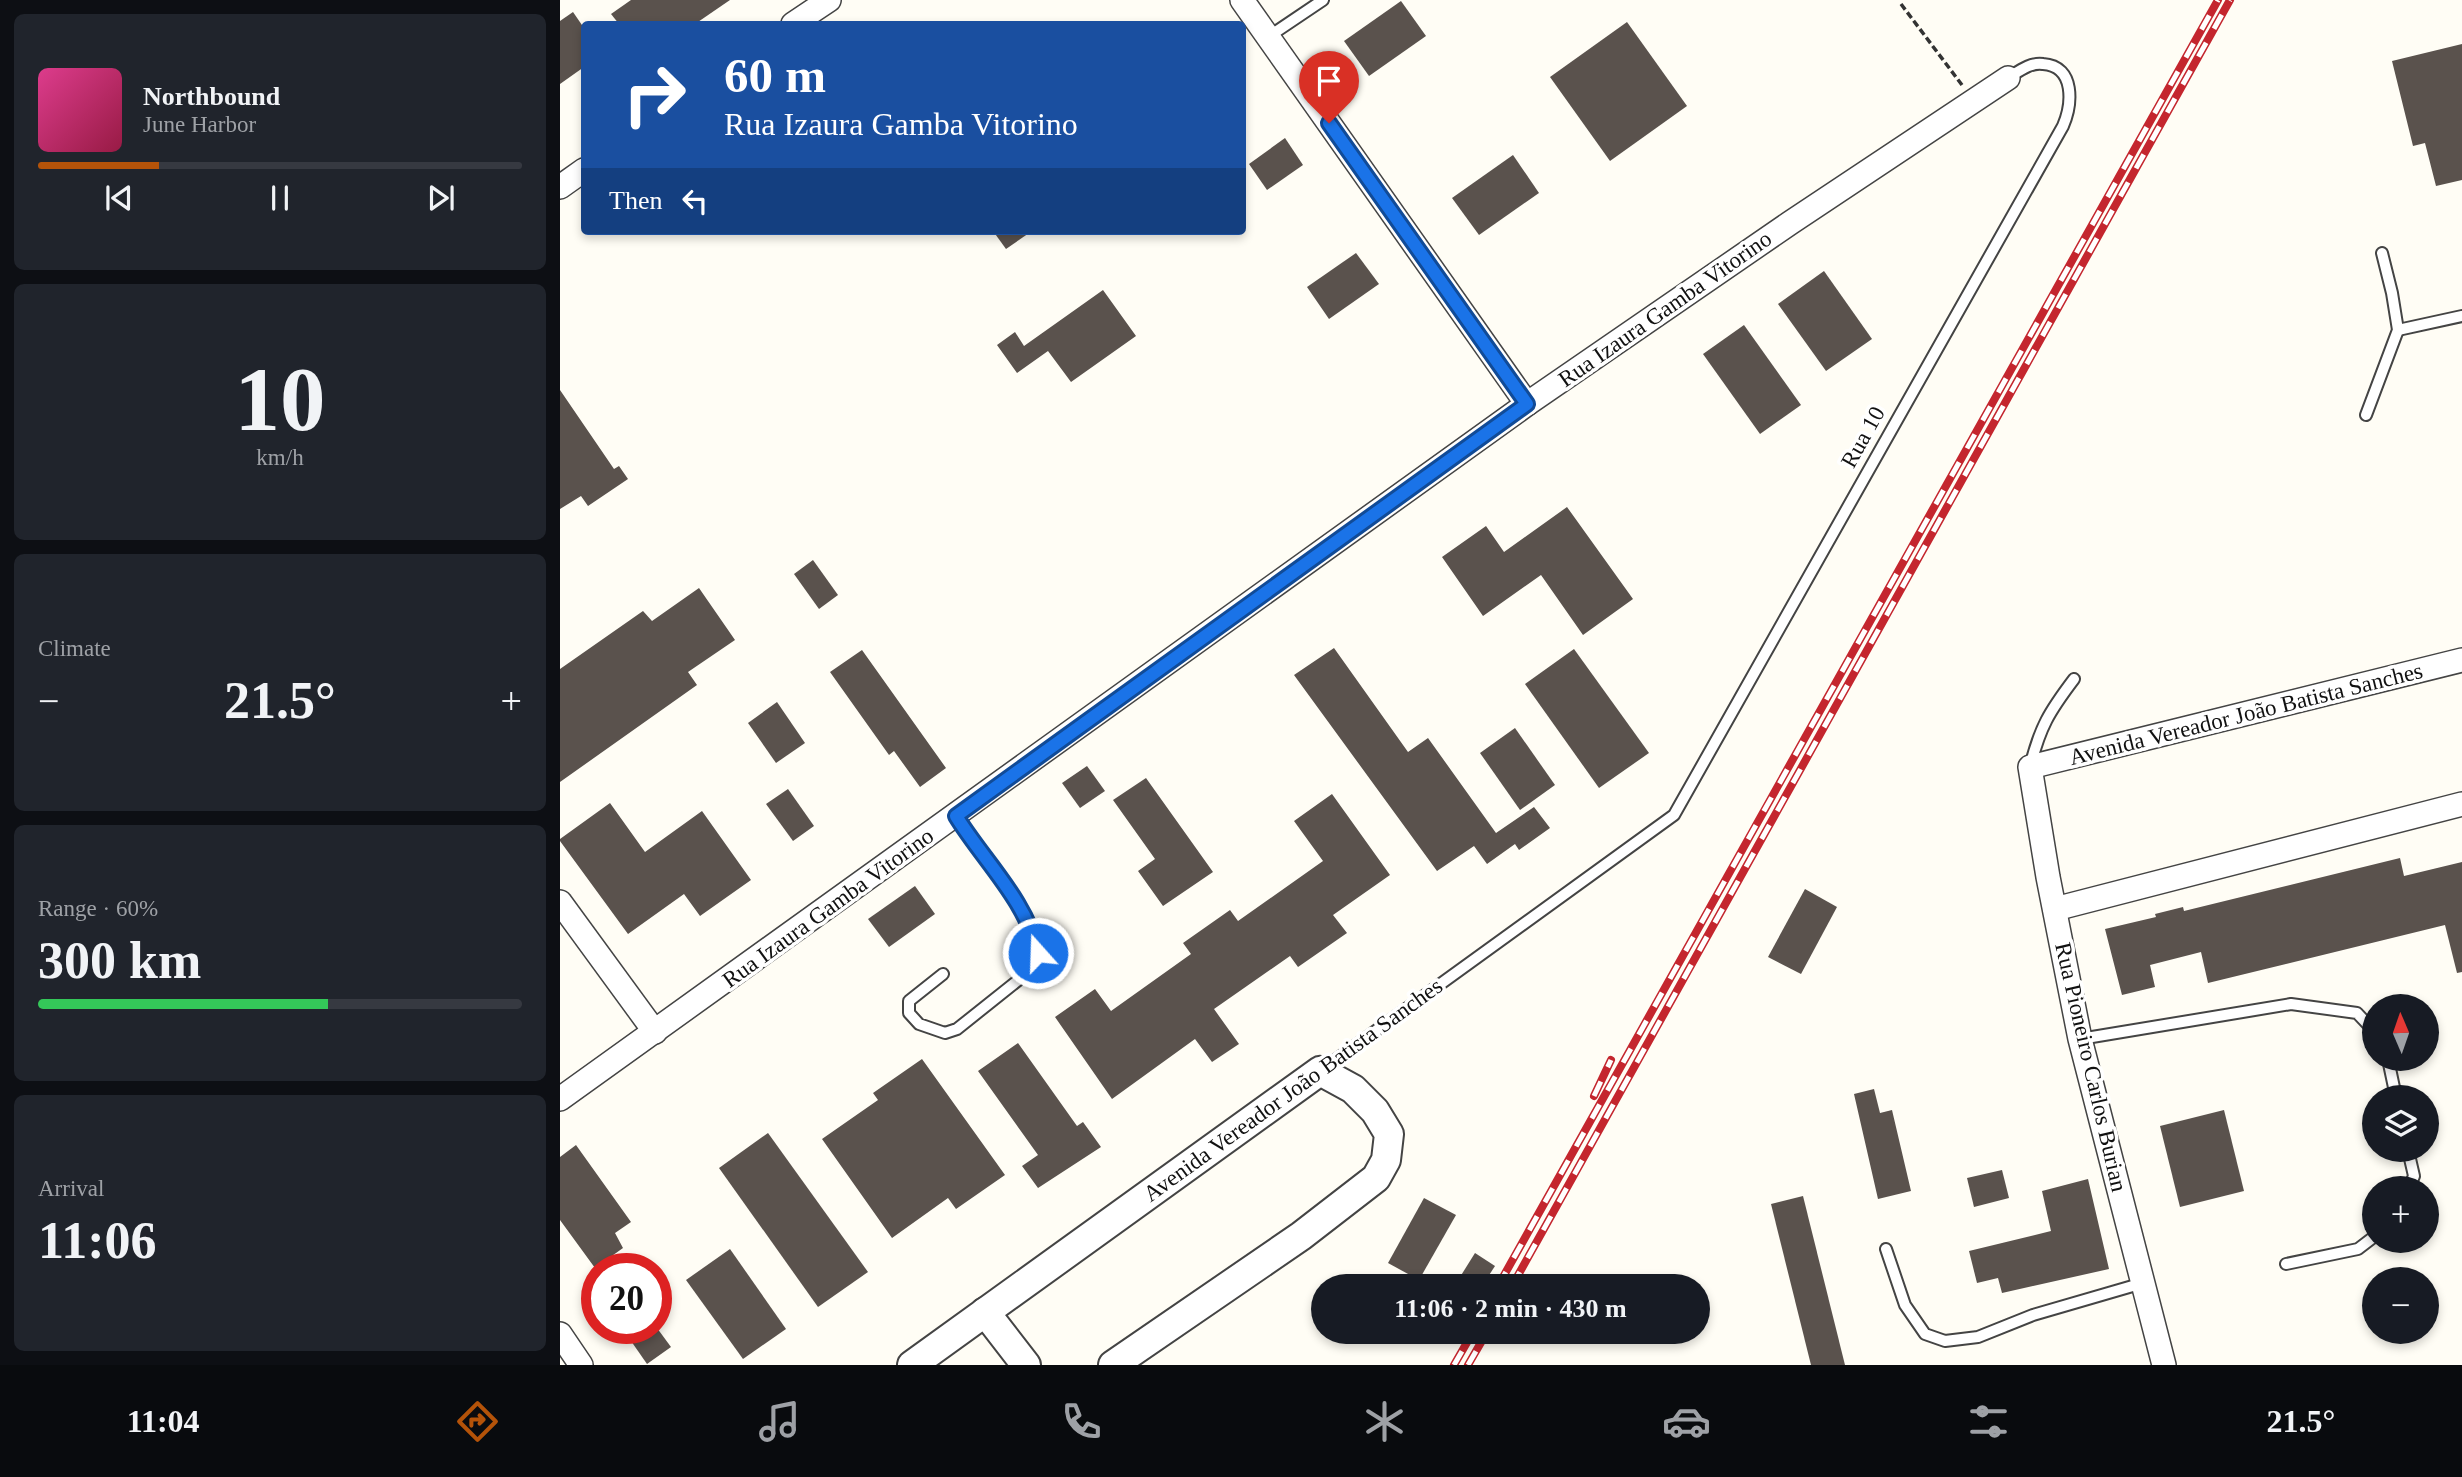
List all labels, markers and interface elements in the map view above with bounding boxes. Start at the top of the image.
text: 60 m [724,48,826,103]
icon: right [609,49,700,140]
pin [1299,51,1359,123]
icon: arrive [1310,62,1348,100]
text: Northbound [143,82,280,111]
text: Rua Izaura Gamba Vitorino [724,106,1078,142]
text: June Harbor [143,112,256,137]
icon: previous [100,179,138,217]
icon: pause [261,179,299,217]
icon: next [422,179,460,217]
icon: left [676,182,714,220]
text: Then [609,186,662,215]
street label: Rua Izaura Gamba Vitorino [1554,226,1776,392]
text: 10 [235,349,326,450]
street label: Rua 10 [1836,402,1890,472]
text: km/h [256,445,304,470]
text: Climate [38,636,111,661]
street label: Avenida Vereador João Batista Sanches [2067,658,2425,770]
text: 21.5° [224,672,336,729]
text: − [38,680,59,722]
text: + [501,680,522,722]
street label: Rua Izaura Gamba Vitorino [718,823,938,993]
text: Range · 60% [38,896,158,921]
position arrow [1001,916,1075,990]
text: 300 km [38,932,201,989]
street label: Rua Pioneiro Carlos Burian [2050,940,2132,1194]
street label: Avenida Vereador João Batista Sanches [1139,973,1447,1207]
north arrow [2362,994,2440,1071]
map controls [2362,994,2439,1344]
button: layers [2362,1085,2439,1162]
text: Arrival [38,1176,104,1201]
button: + [2362,1176,2439,1253]
text: 11:06 [38,1212,156,1269]
speed limit sign: 20 [581,1253,672,1344]
button: − [2362,1267,2439,1344]
text: 11:06 · 2 min · 430 m [1394,1294,1627,1323]
icon: directions [453,1397,502,1446]
icon: music [755,1397,804,1446]
icon: phone [1057,1397,1106,1446]
icon: climate [1360,1397,1409,1446]
icon: car [1662,1397,1711,1446]
icon: filters [1964,1397,2013,1446]
text: 11:04 [127,1403,200,1439]
text: 21.5° [2267,1403,2335,1439]

